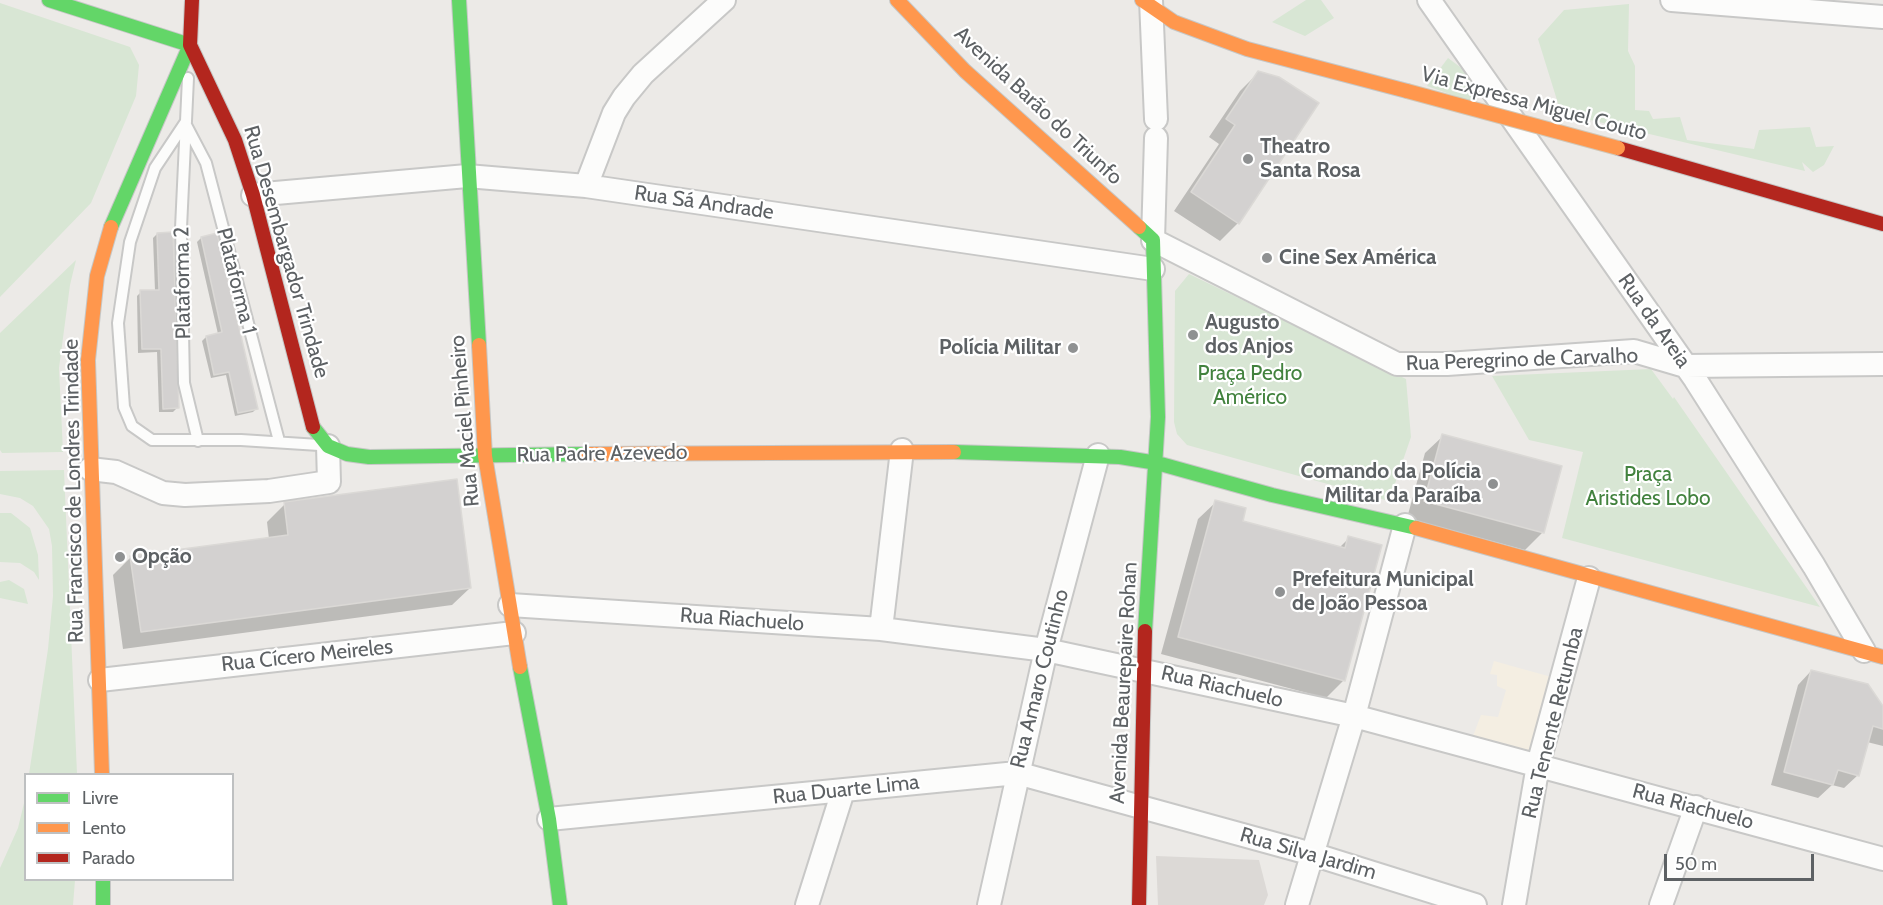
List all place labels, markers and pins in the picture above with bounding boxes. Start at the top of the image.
place label: Theatro Santa Rosa [1260,134,1361,184]
marker: Theatro Santa Rosa [1241,152,1255,166]
place label: Cine Sex América [1279,245,1437,271]
marker: Cine Sex América [1260,251,1274,265]
place label: Augusto dos Anjos [1205,310,1293,360]
marker: Augusto dos Anjos [1186,328,1200,342]
place label: Polícia Militar [939,335,1061,361]
marker: Polícia Militar [1066,341,1080,355]
place label: Comando da Polícia Militar da Paraíba [1300,459,1481,509]
marker: Comando da Polícia Militar da Paraíba [1486,477,1500,491]
place label: Opção [132,544,192,570]
marker: Opção [113,550,127,564]
place label: Prefeitura Municipal de João Pessoa [1292,567,1474,617]
marker: Prefeitura Municipal de João Pessoa [1273,585,1287,599]

